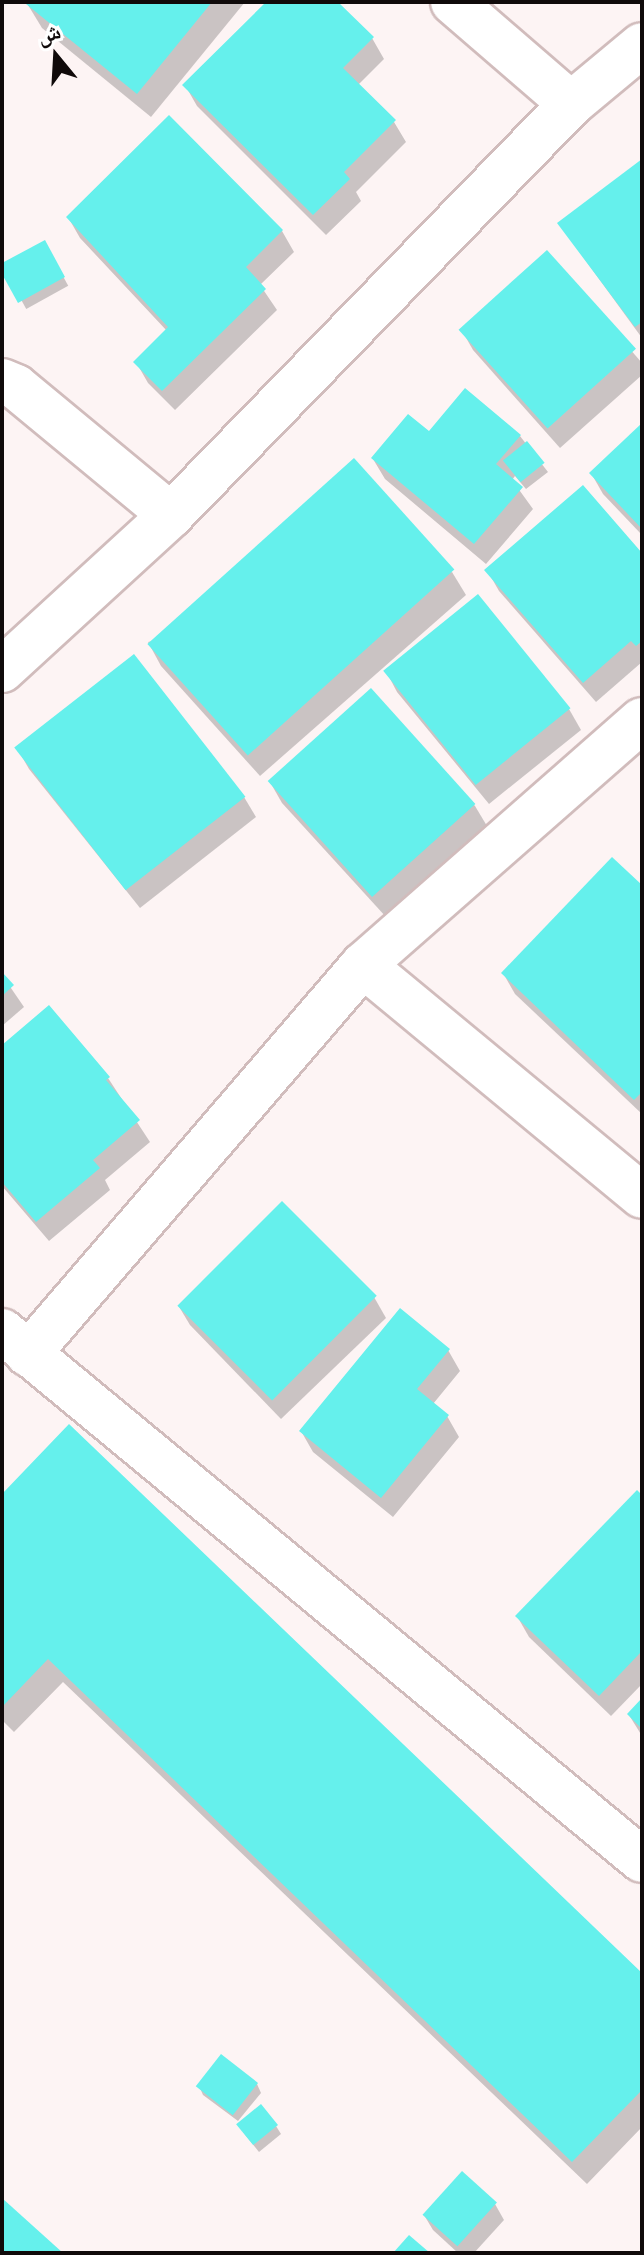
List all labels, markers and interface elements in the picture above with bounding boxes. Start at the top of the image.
north arrow [16,16,96,96]
text: ش [33,16,64,49]

